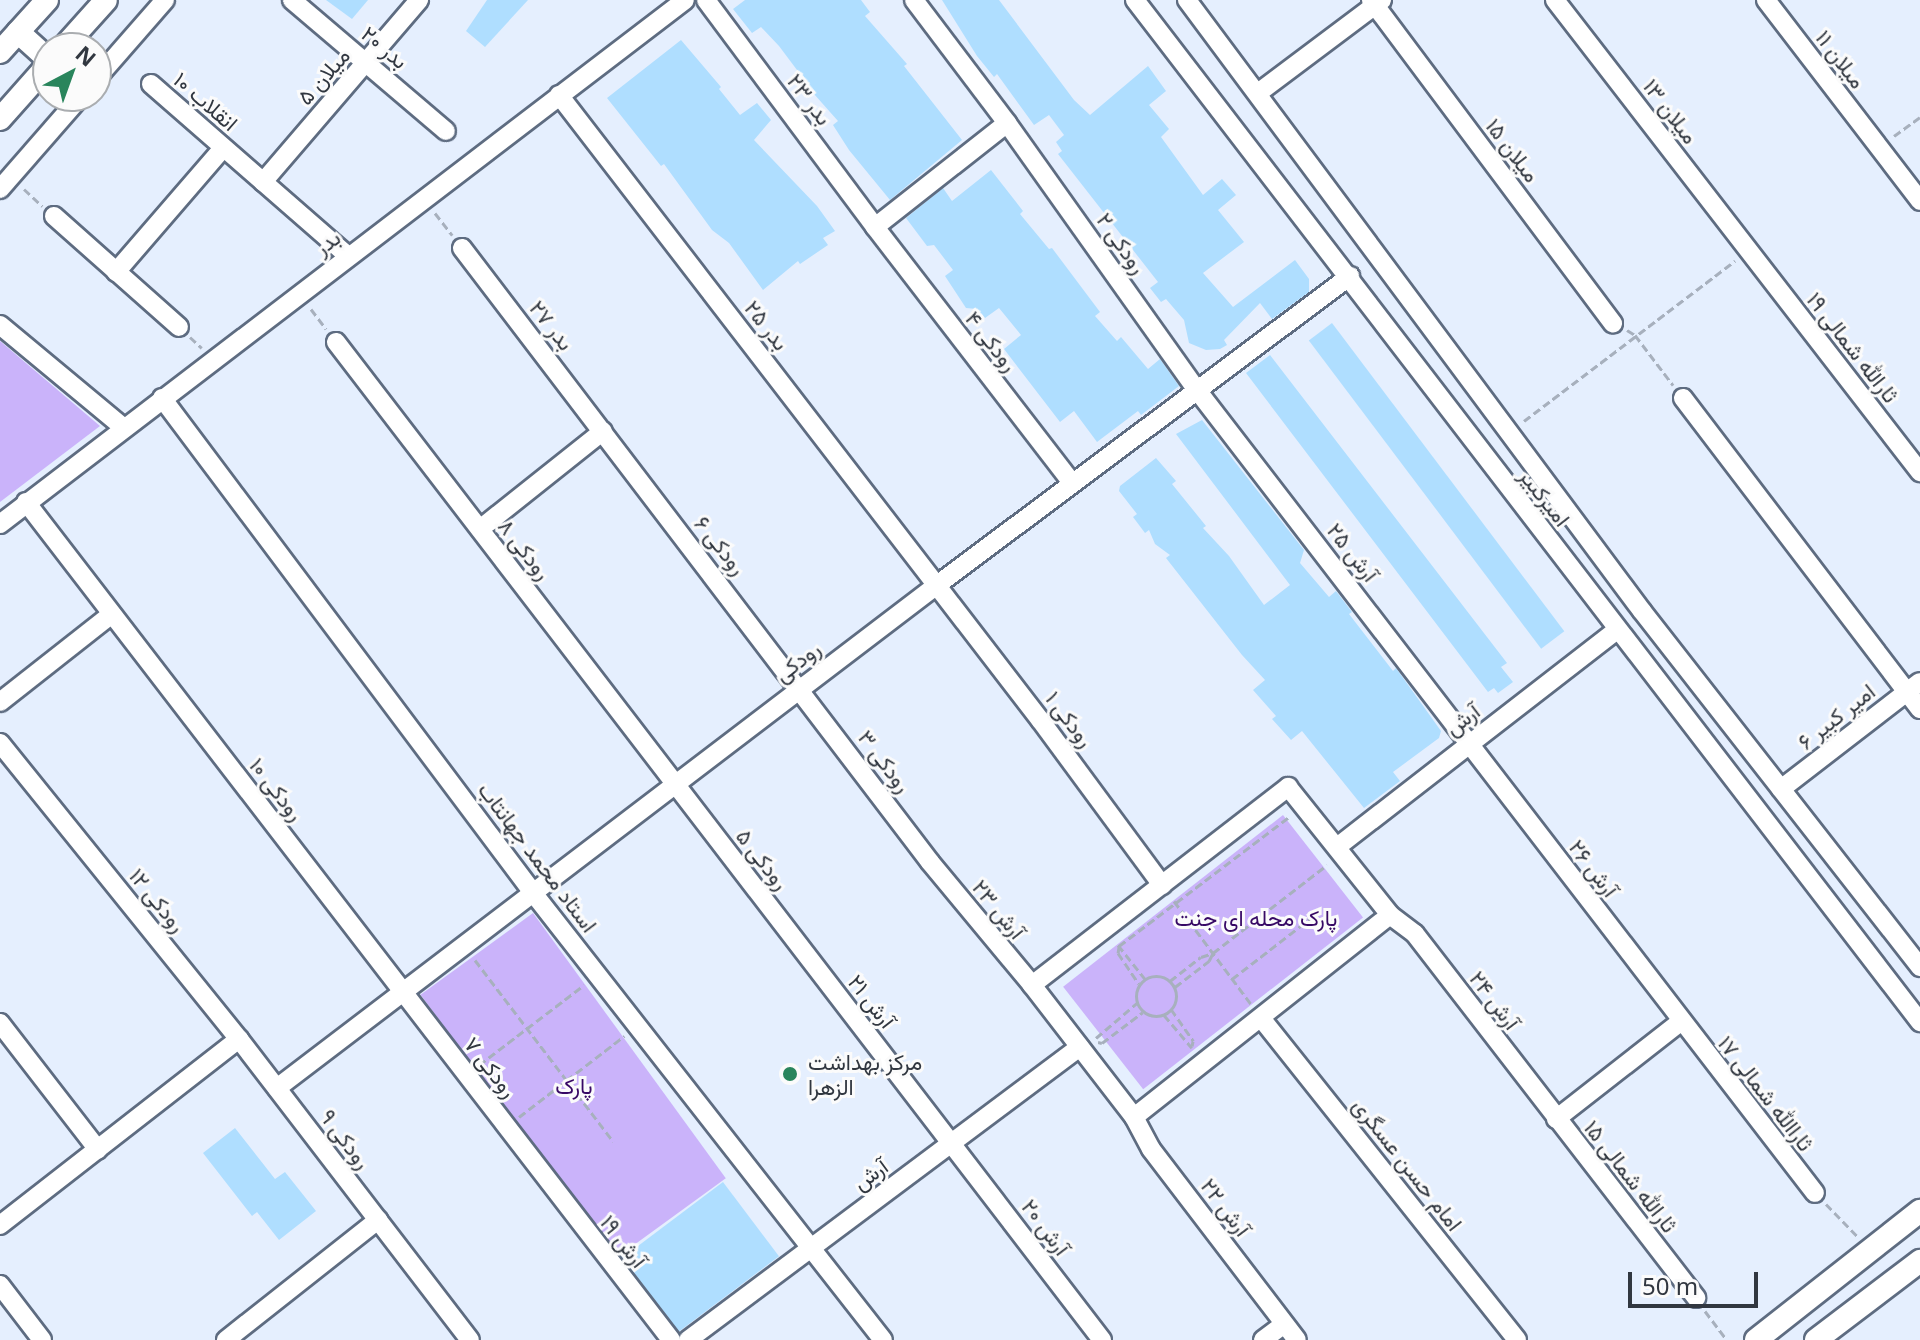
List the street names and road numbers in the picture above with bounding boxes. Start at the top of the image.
street label: بدر ۲۰ [357,20,413,74]
street label: میلان ۱۱ [1811,25,1871,93]
street label: میلان ۵ [291,42,355,110]
street label: انقلاب ۱۰ [169,66,243,136]
street label: بدر ۲۳ [782,68,838,130]
street label: میلان ۱۳ [1638,73,1704,149]
street label: میلان ۱۵ [1481,113,1545,187]
street label: رودکی ۲ [1092,207,1152,279]
street label: بدر [309,224,345,260]
street label: ثارالله شمالی ۱۹ [1802,286,1904,408]
street label: بدر ۲۷ [524,295,580,355]
street label: بدر ۲۵ [739,295,795,355]
street label: رودکی ۴ [960,305,1024,377]
street label: امیرکبیر [1514,463,1576,531]
street label: رودکی ۶ [690,510,752,580]
street label: رودکی ۸ [493,513,557,585]
street label: آرش ۲۵ [1322,517,1384,587]
street label: رودکی [769,635,825,687]
street label: امیر کبیر ۶ [1792,678,1880,754]
street label: رودکی ۱ [1040,686,1100,752]
street label: آرش [1439,697,1485,741]
street label: رودکی ۳ [853,724,917,798]
street label: رودکی ۱۰ [244,752,310,826]
street label: استاد محمد جهانتاب [473,777,603,937]
street label: رودکی ۵ [731,823,795,895]
street label: آرش ۲۶ [1564,834,1624,902]
street label: رودکی ۱۲ [124,863,192,937]
street label: آرش ۲۳ [967,874,1031,944]
street label: آرش ۲۴ [1464,965,1526,1035]
street label: آرش ۲۱ [843,969,901,1033]
street label: ثاراالله شمالی ۱۷ [1713,1030,1819,1156]
street label: رودکی ۷ [459,1031,523,1103]
street label: امام حسن عسگری [1348,1092,1468,1236]
street label: رودکی ۹ [315,1104,377,1174]
street label: ثارالله شمالی ۱۵ [1579,1115,1683,1237]
street label: آرش [847,1152,893,1196]
street label: آرش ۲۲ [1196,1173,1256,1241]
street label: آرش ۲۰ [1016,1194,1076,1260]
street label: آرش ۱۹ [595,1209,653,1273]

